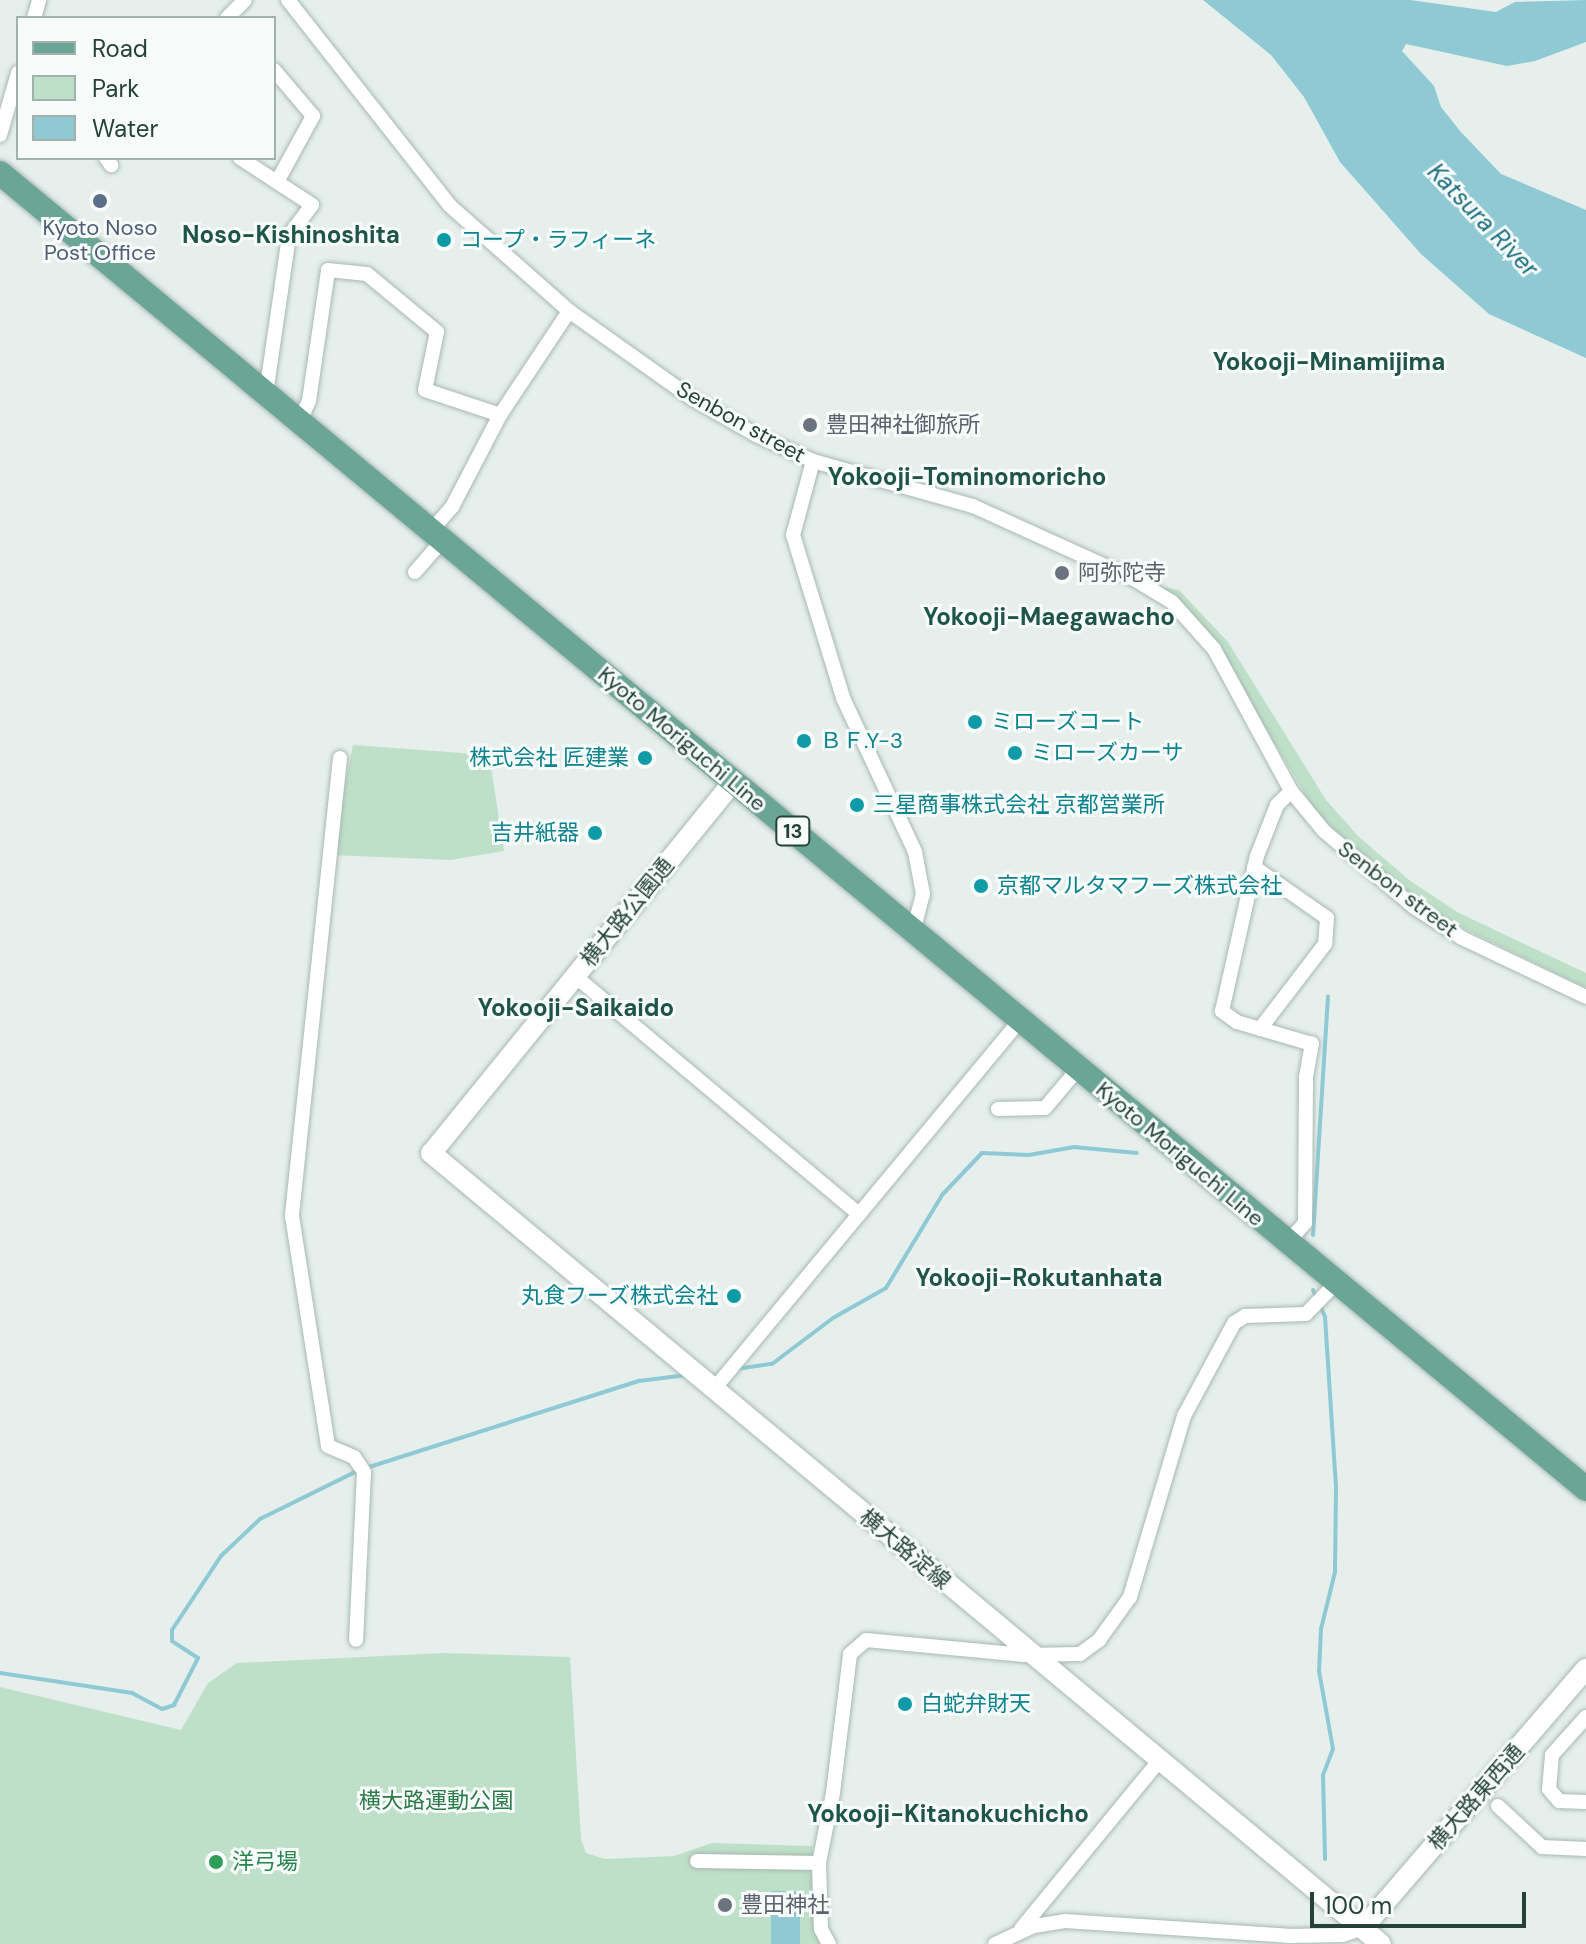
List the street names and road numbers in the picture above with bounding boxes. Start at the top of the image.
street label: Senbon street [672,376,810,468]
street label: Kyoto Moriguchi Line [593,661,771,817]
road number: 13 [775,815,811,847]
street label: Senbon street [1333,835,1463,943]
street label: 横大路公園通 [575,852,679,972]
street label: Kyoto Moriguchi Line [1091,1076,1269,1232]
street label: 横大路淀線 [854,1504,956,1594]
street label: 横大路東西通 [1423,1739,1529,1855]

